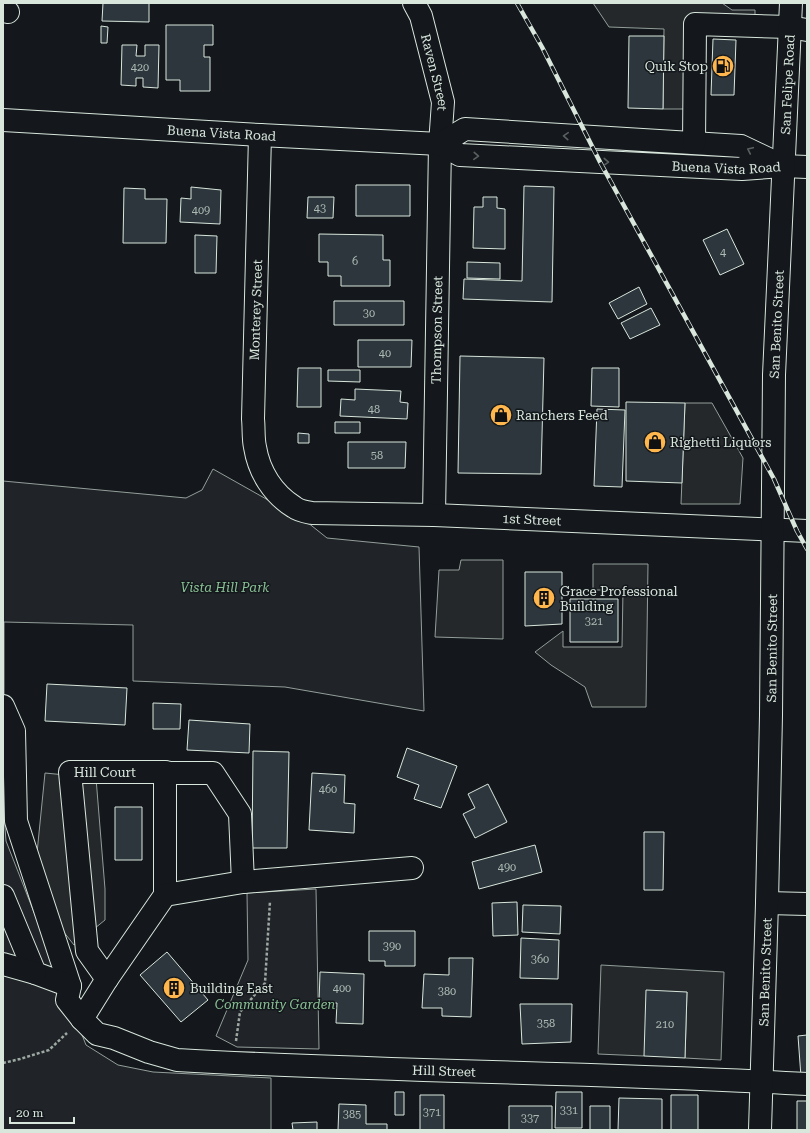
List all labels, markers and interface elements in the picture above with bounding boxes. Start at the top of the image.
street label: Raven Street [418,32,451,112]
street label: San Felipe Road [777,33,797,135]
fuel station icon: Quik Stop [710,53,736,79]
place label: Quik Stop [645,59,708,74]
house number: 420 [131,61,149,74]
street label: Buena Vista Road [167,122,277,143]
one-way arrow [563,131,569,140]
one-way arrow [747,147,755,155]
one-way arrow [473,152,479,160]
one-way arrow [603,158,609,167]
street label: Buena Vista Road [671,158,782,177]
house number: 43 [314,202,326,215]
house number: 409 [192,204,210,217]
house number: 4 [720,246,727,259]
house number: 6 [352,255,358,268]
street label: Monterey Street [247,259,265,361]
street label: San Benito Street [766,269,786,379]
street label: Thompson Street [429,275,445,384]
house number: 30 [363,307,375,320]
house number: 40 [379,347,391,360]
shop icon: Ranchers Feed [488,402,514,428]
house number: 48 [368,403,380,416]
place label: Ranchers Feed [516,408,609,423]
shop icon: Righetti Liquors [642,429,668,455]
place label: Righetti Liquors [670,435,771,450]
house number: 58 [371,449,383,462]
street label: 1st Street [502,510,562,528]
park label: Vista Hill Park [181,580,270,595]
place label: Grace Professional Building [560,584,677,614]
building icon: Grace Professional Building [531,585,557,611]
street label: San Benito Street [764,594,780,703]
house number: 321 [585,615,603,628]
street label: Hill Court [74,765,136,780]
house number: 460 [319,783,337,796]
house number: 490 [498,861,516,874]
street label: San Benito Street [756,917,774,1027]
house number: 390 [383,940,401,953]
house number: 360 [531,953,549,966]
building icon: Building East [161,975,187,1001]
place label: Building East [190,981,273,996]
house number: 400 [333,982,351,995]
house number: 380 [438,985,456,998]
park label: Community Garden [215,997,335,1012]
house number: 358 [537,1017,555,1030]
house number: 210 [656,1018,674,1031]
street label: Hill Street [412,1062,476,1079]
scale bar [10,1099,74,1125]
house number: 331 [560,1104,578,1117]
text: 20 m [16,1106,43,1120]
house number: 371 [423,1106,441,1119]
house number: 385 [343,1108,361,1121]
house number: 337 [521,1112,539,1125]

